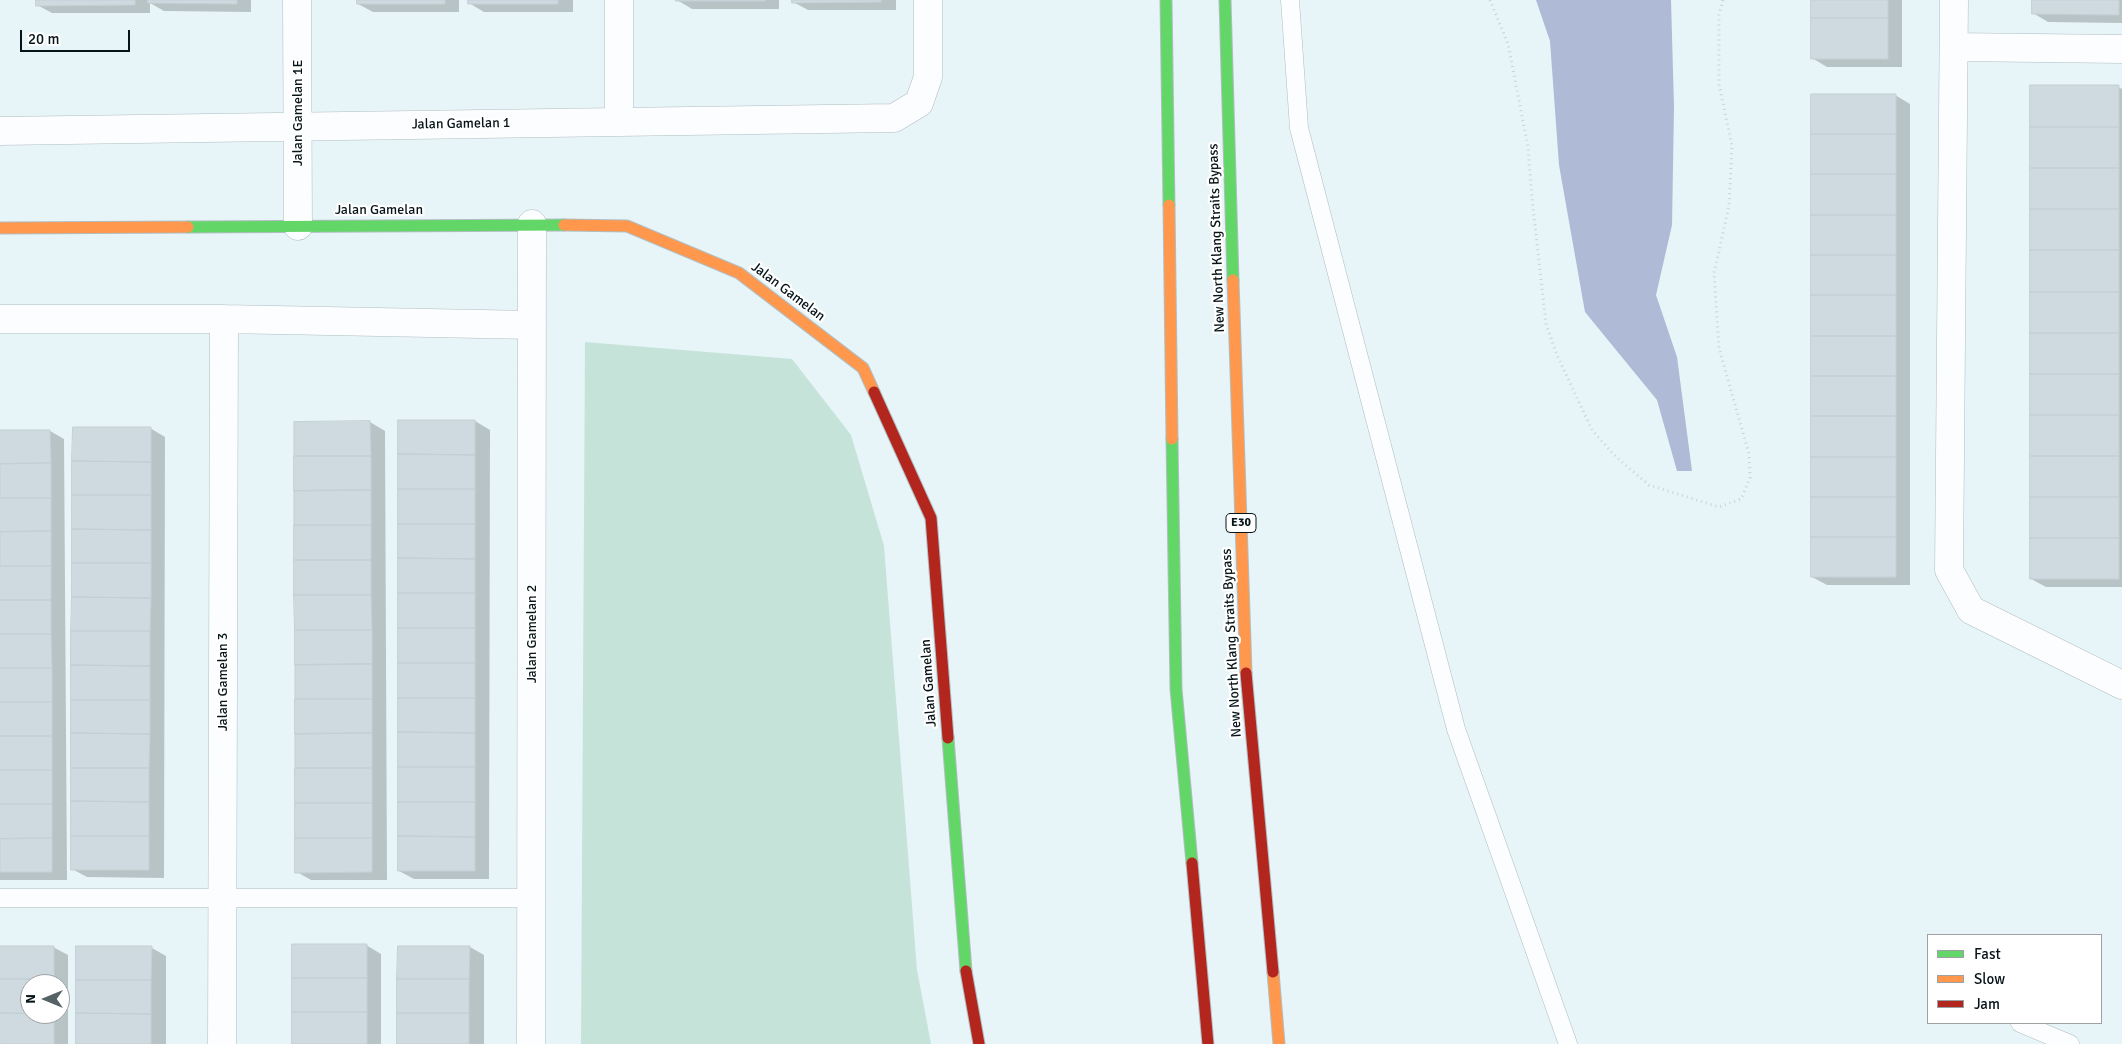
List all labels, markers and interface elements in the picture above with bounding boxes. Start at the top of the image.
scale bar [22,20,132,52]
text: 20 m [28,30,59,48]
street label: Jalan Gamelan 1E [290,60,306,166]
street label: Jalan Gamelan 1 [411,115,511,133]
street label: New North Klang Straits Bypass [1205,143,1229,333]
street label: Jalan Gamelan [335,202,423,218]
street label: Jalan Gamelan [748,259,828,325]
road number: E30 [1226,514,1256,532]
street label: New North Klang Straits Bypass [1219,548,1245,738]
street label: Jalan Gamelan 2 [524,585,540,683]
street label: Jalan Gamelan 3 [215,633,231,731]
street label: Jalan Gamelan [918,638,940,728]
legend [1927,934,2102,1024]
text: Fast [1974,945,2001,963]
text: Slow [1974,970,2005,988]
north arrow [20,974,70,1024]
text: N [22,994,39,1004]
text: Jam [1974,995,2000,1013]

